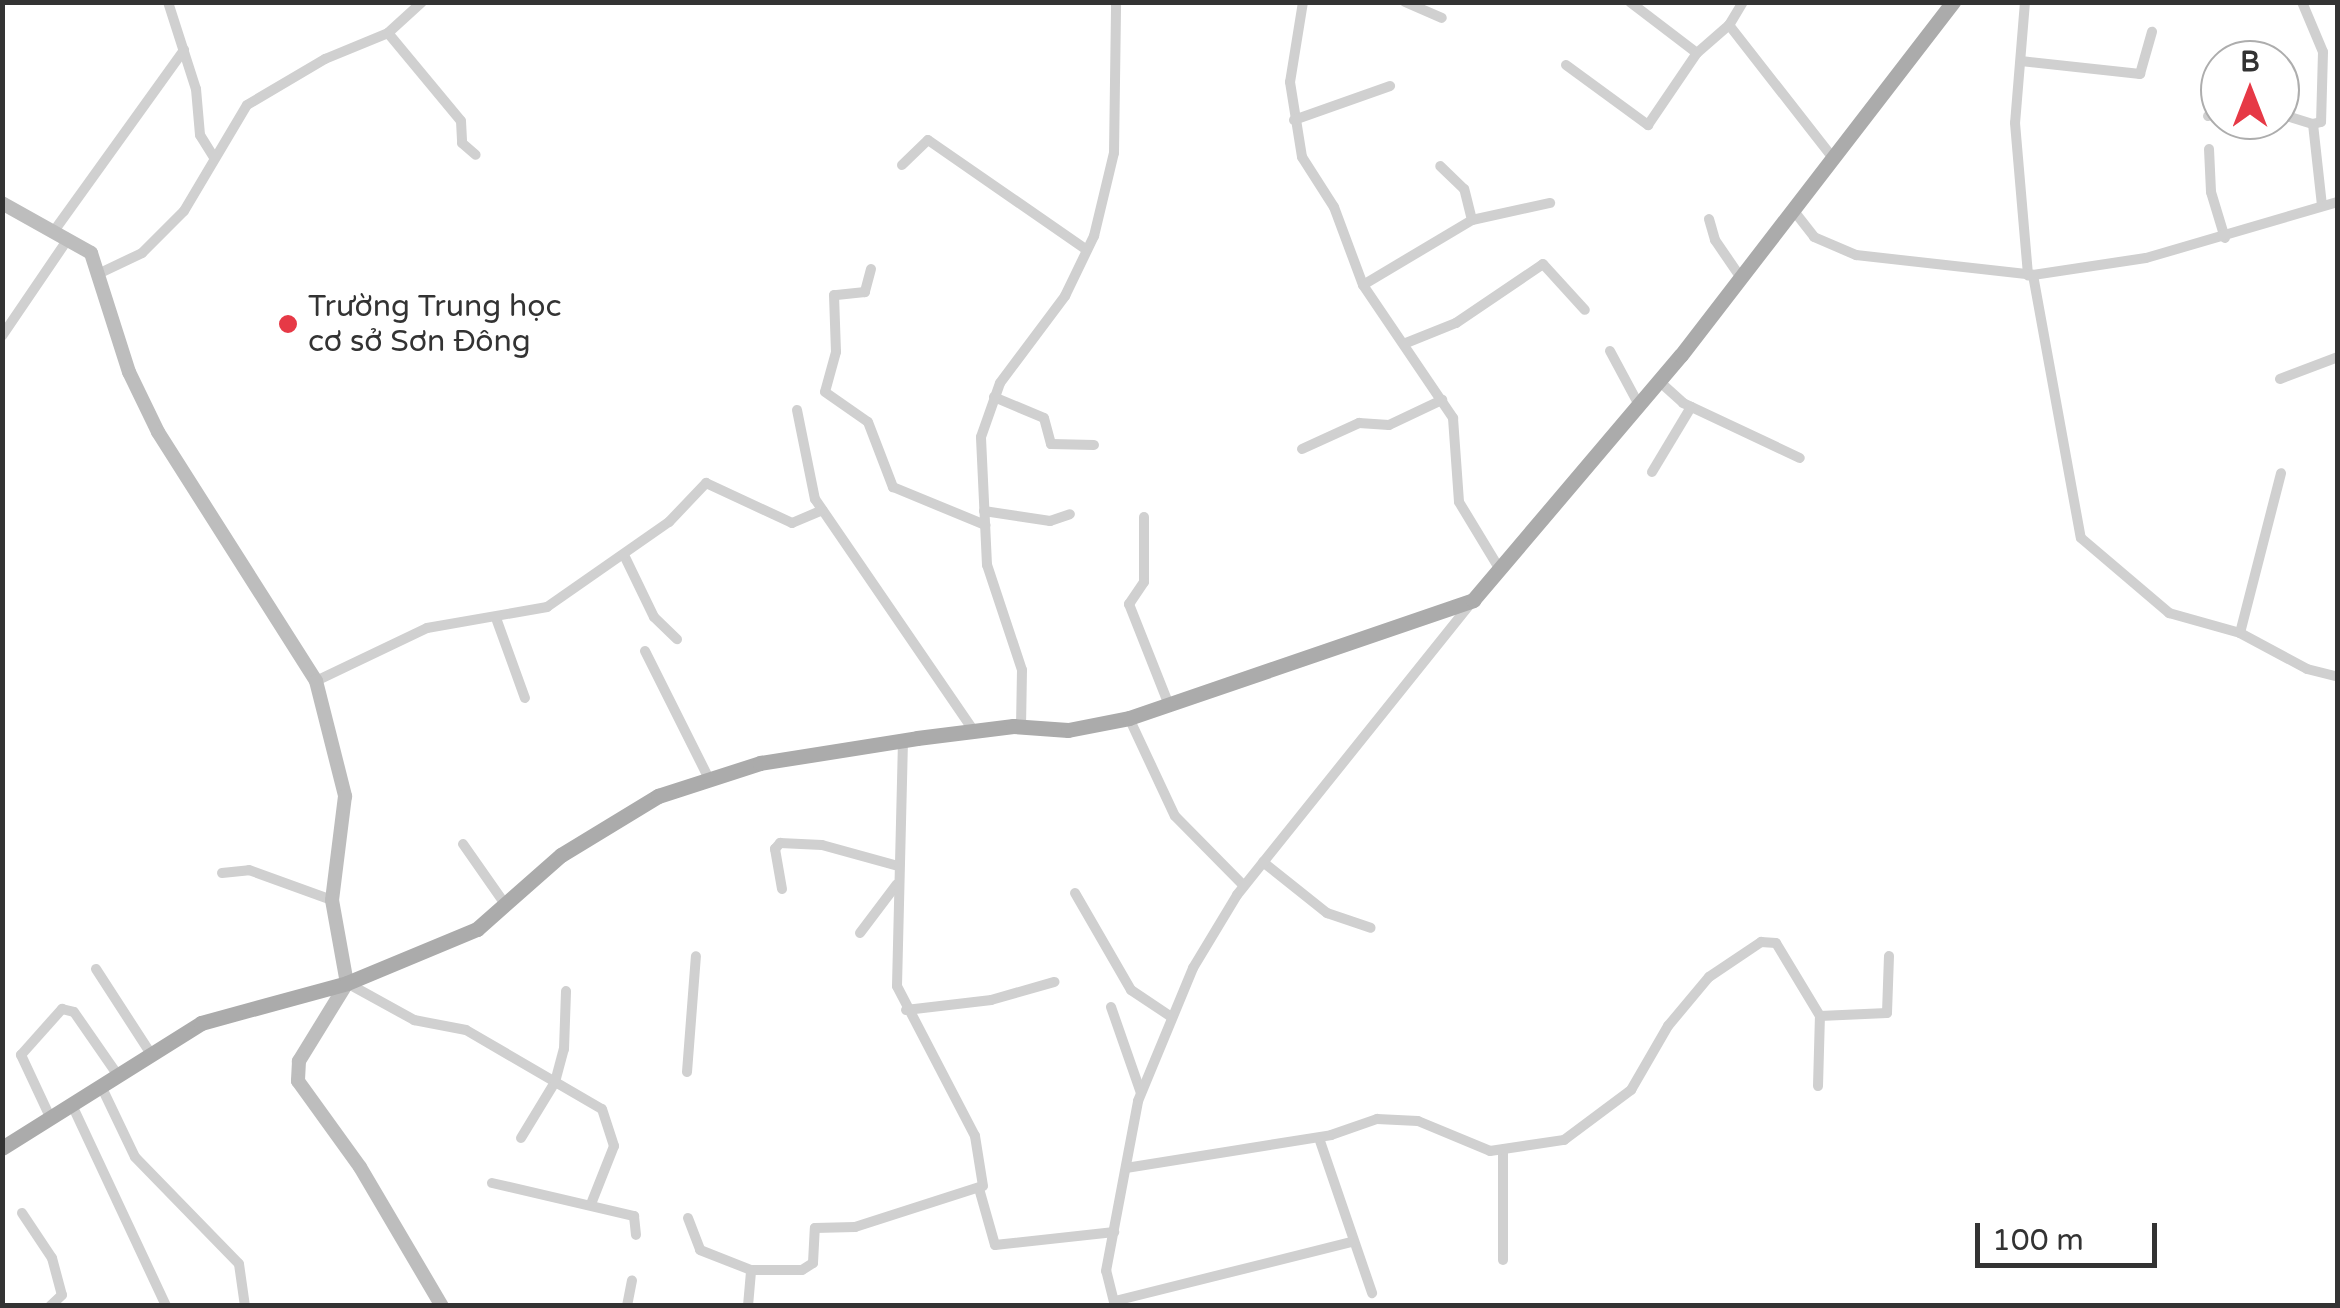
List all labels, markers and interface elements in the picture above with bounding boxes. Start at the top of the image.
north arrow [2200,40,2300,140]
text: B [2240,45,2260,79]
place label: Trường Trung học cơ sở Sơn Đông [308,289,561,360]
marker: Trường Trung học cơ sở Sơn Đông [277,313,299,335]
scale bar [1980,1203,2162,1265]
text: 100 m [1992,1222,2084,1259]

